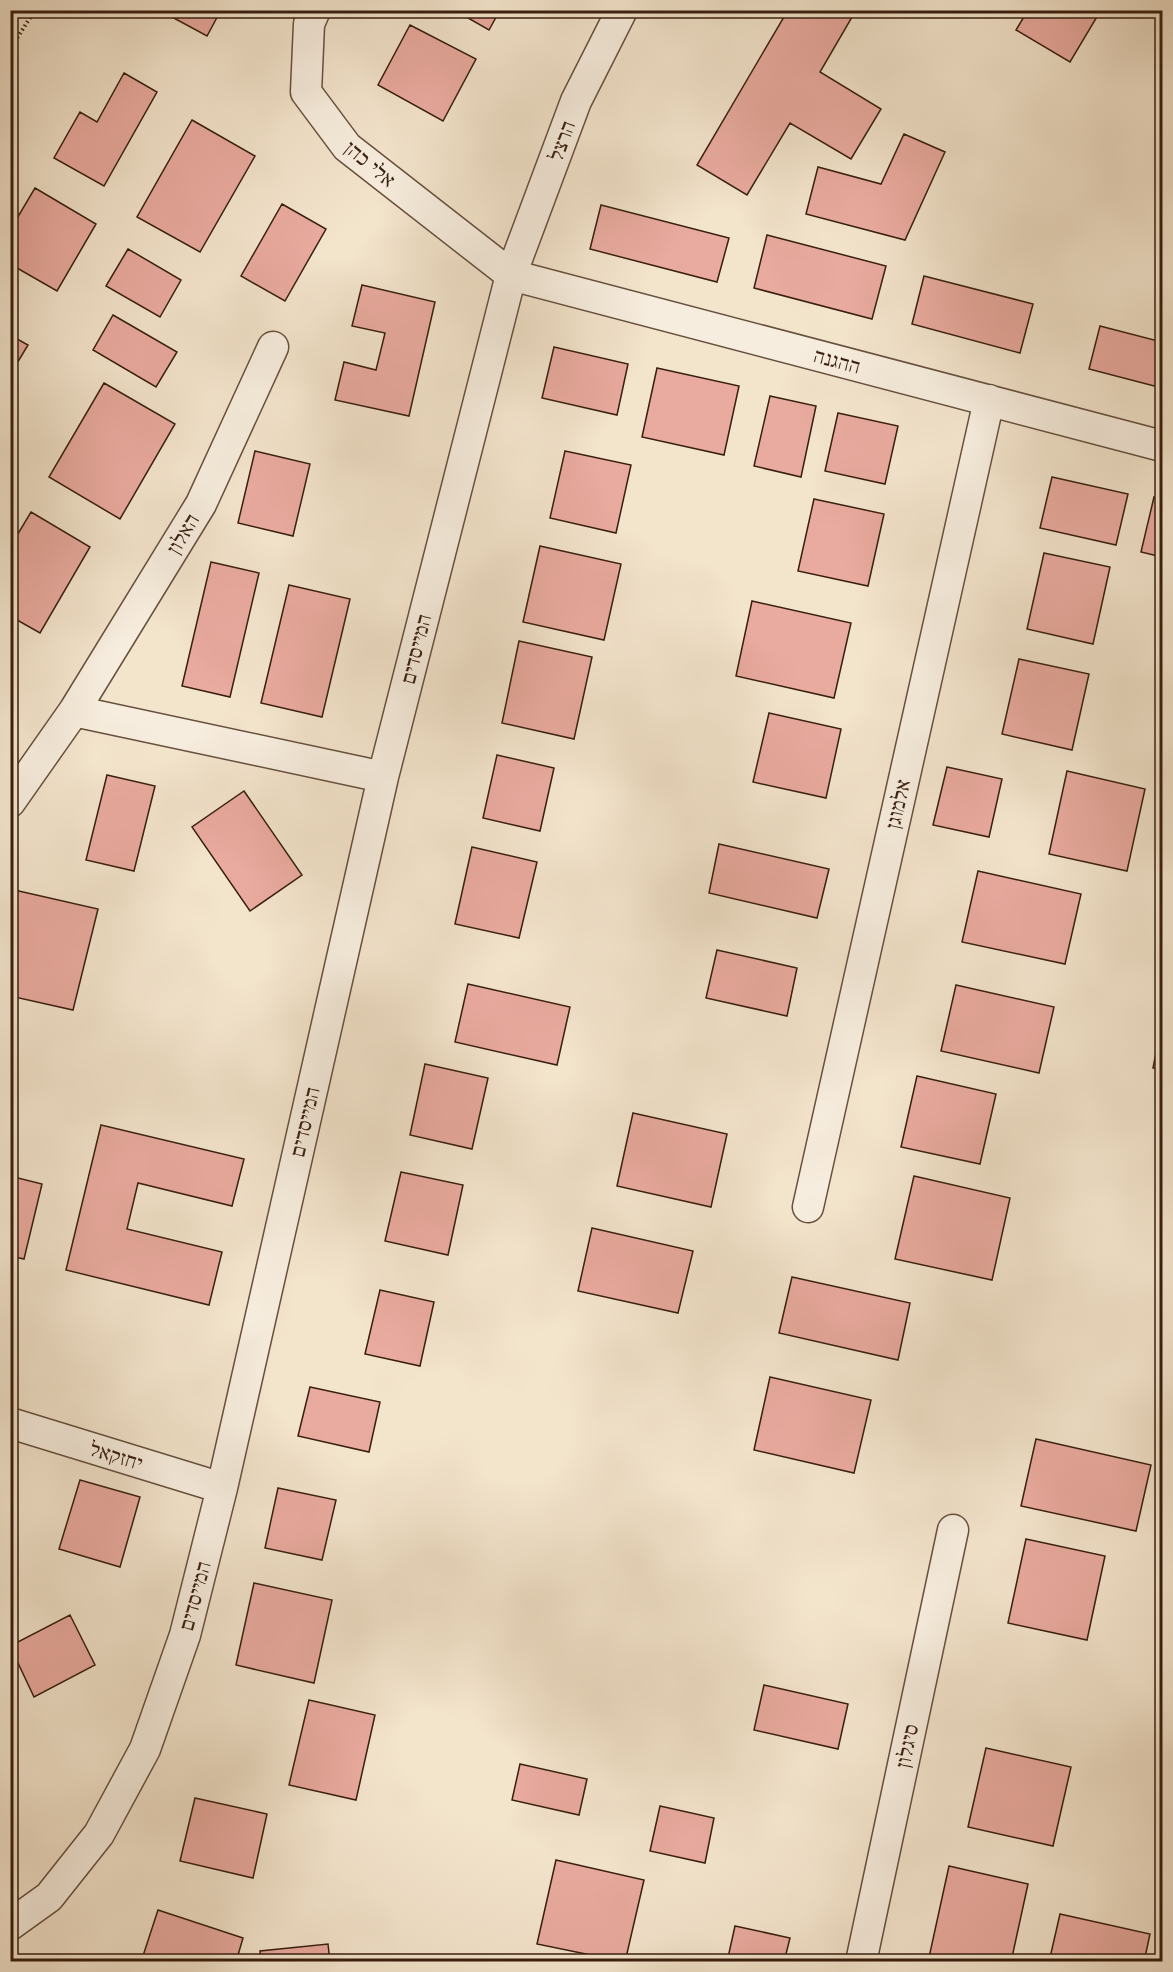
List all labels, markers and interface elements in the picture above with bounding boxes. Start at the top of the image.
street label: הרצל [546,118,580,165]
street label: אלי כהן [340,137,399,192]
street label: ההגנה [811,346,862,379]
street label: האלון [163,510,204,559]
street label: המייסדים [399,612,436,686]
street label: אלמוגן [883,777,915,831]
street label: המייסדים [288,1085,325,1159]
street label: יחזקאל [86,1438,145,1475]
street label: המייסדים [177,1559,216,1633]
street label: סיגלון [893,1722,923,1770]

